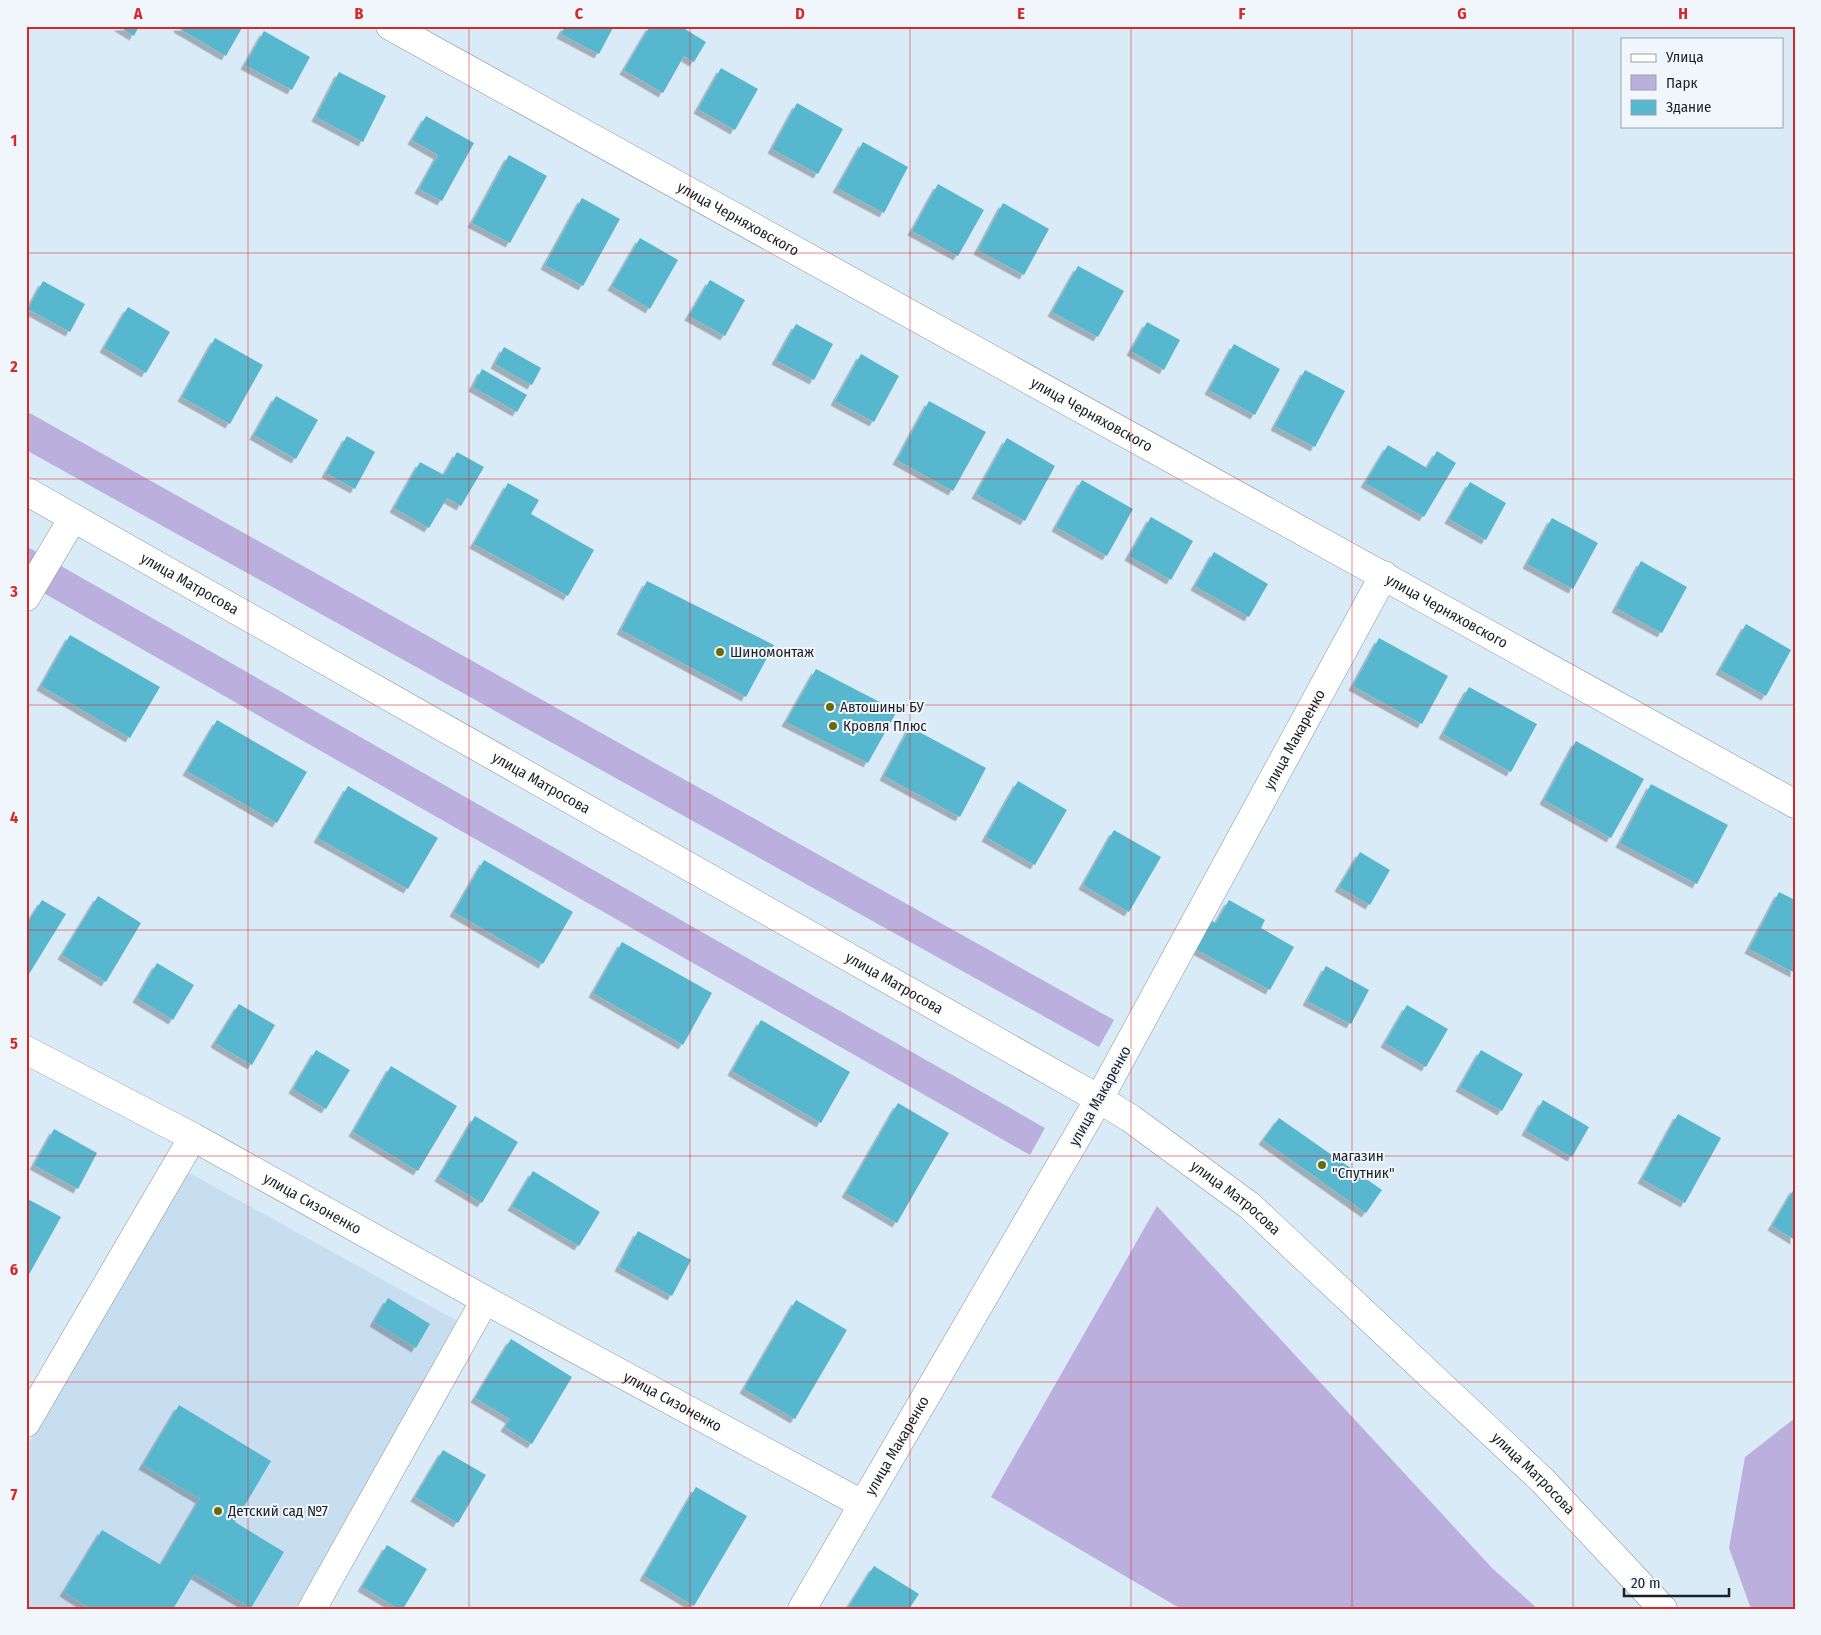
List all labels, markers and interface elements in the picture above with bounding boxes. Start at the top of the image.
text: A [133,4,143,23]
text: B [355,4,364,23]
text: C [575,4,584,23]
text: D [795,4,805,23]
text: E [1017,4,1025,23]
text: F [1238,4,1246,23]
text: G [1457,4,1467,23]
text: H [1678,4,1688,23]
legend [1621,38,1784,128]
text: Улица [1665,48,1704,66]
text: Парк [1666,74,1697,92]
text: Здание [1666,98,1712,116]
text: 1 [11,131,17,150]
street label: улица Черняховского [674,178,802,260]
text: 2 [9,357,18,376]
street label: улица Черняховского [1028,374,1156,456]
street label: улица Матросова [137,549,242,619]
street label: улица Черняховского [1383,570,1511,652]
text: 3 [9,582,18,601]
place label: Шиномонтаж [730,643,814,661]
marker: Шиномонтаж [714,646,726,658]
street label: улица Макаренко [1260,686,1329,793]
place label: Автошины БУ [840,698,925,716]
marker: Автошины БУ [824,701,836,713]
place label: Кровля Плюс [843,717,927,735]
marker: Кровля Плюс [827,720,839,732]
street label: улица Матросова [489,748,593,818]
text: 4 [10,808,18,827]
street label: улица Матросова [842,948,946,1018]
text: 5 [10,1034,18,1053]
street label: улица Макаренко [1065,1043,1135,1149]
place label: магазин "Спутник" [1332,1147,1395,1182]
street label: улица Матросова [1187,1157,1284,1239]
marker: магазин "Спутник" [1316,1159,1328,1171]
street label: улица Сизоненко [260,1169,365,1238]
text: 6 [10,1260,18,1279]
street label: улица Сизоненко [620,1368,725,1435]
street label: улица Макаренко [861,1393,933,1498]
street label: улица Матросова [1488,1429,1579,1518]
text: 7 [11,1485,18,1504]
place label: Детский сад №7 [227,1502,328,1520]
marker: Детский сад №7 [212,1505,224,1517]
scale bar [1624,1565,1728,1597]
text: 20 m [1631,1574,1661,1592]

